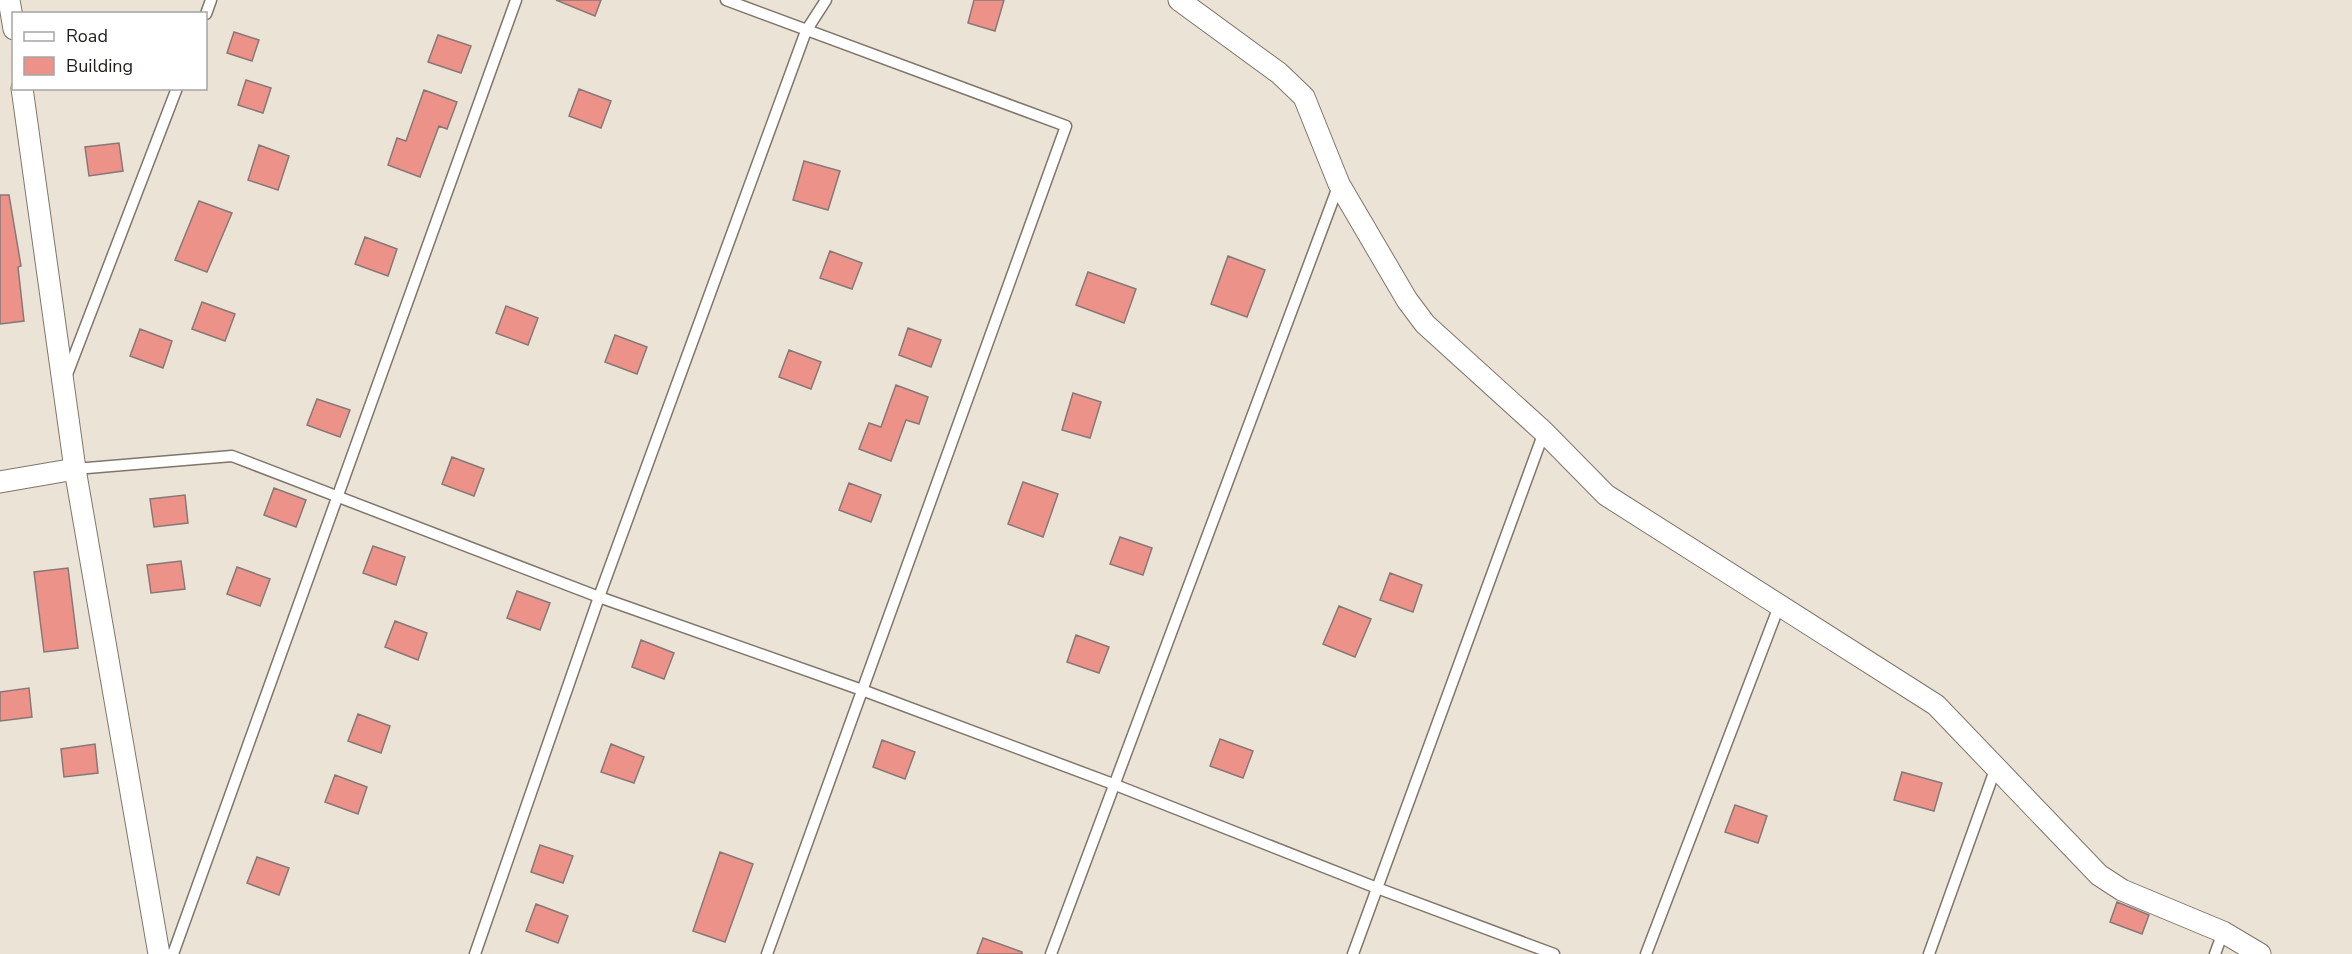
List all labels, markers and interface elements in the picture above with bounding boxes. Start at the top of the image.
legend [12,12,207,90]
text: Road [66,24,108,48]
text: Building [66,54,133,78]

